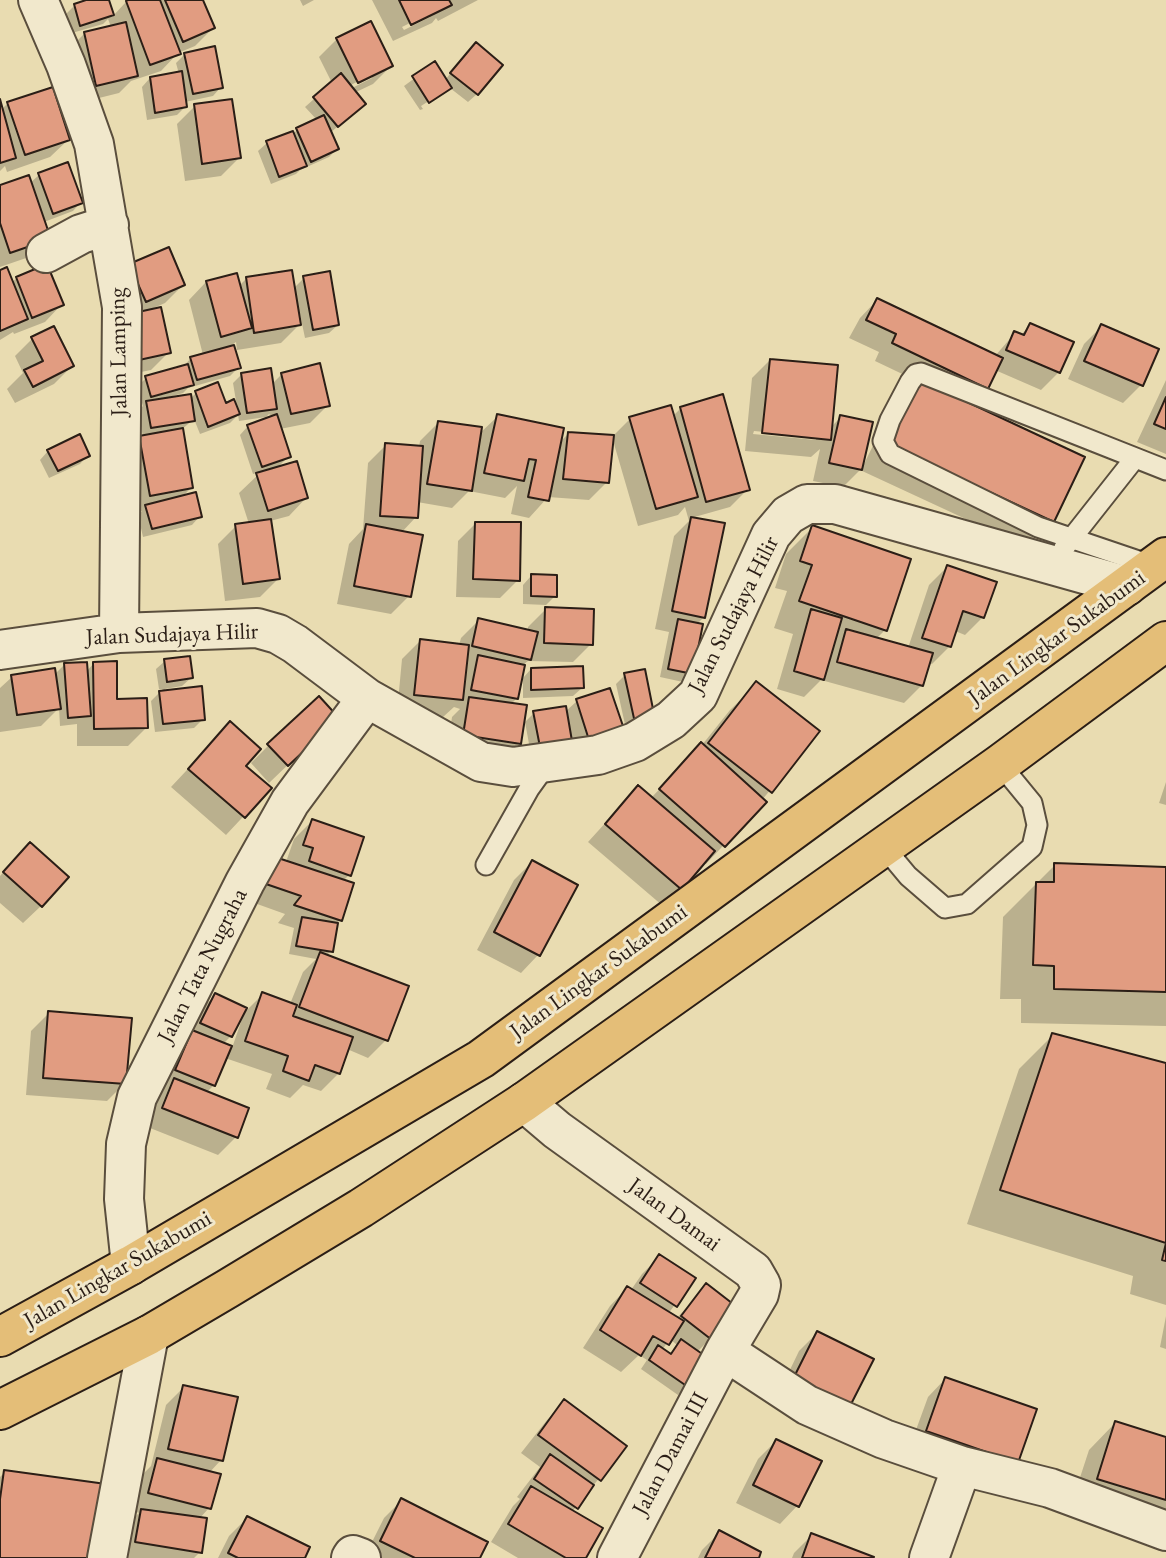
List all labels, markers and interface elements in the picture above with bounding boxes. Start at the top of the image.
street label: Jalan Lamping [104,287,134,417]
street label: Jalan Sudajaya Hilir [683,532,785,698]
street label: Jalan Lingkar Sukabumi [963,564,1151,712]
street label: Jalan Sudajaya Hilir [85,618,259,652]
street label: Jalan Tata Nugraha [152,884,254,1048]
street label: Jalan Lingkar Sukabumi [505,898,693,1046]
street label: Jalan Damai [622,1172,726,1258]
street label: Jalan Lingkar Sukabumi [19,1205,217,1335]
street label: Jalan Damai III [627,1388,715,1520]

